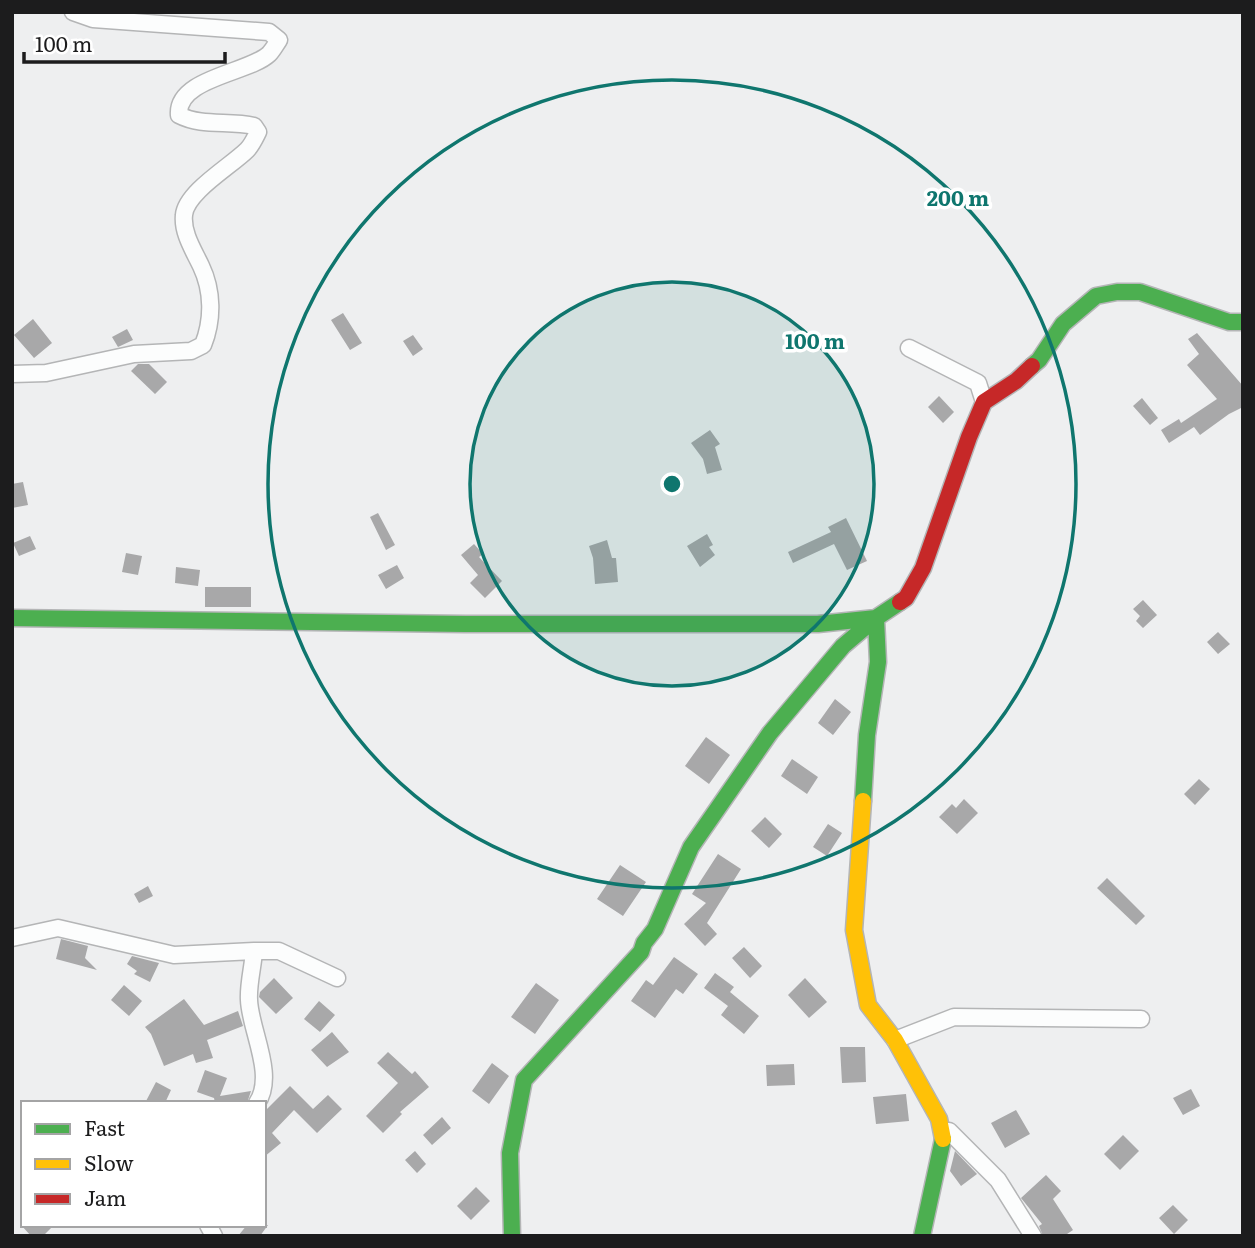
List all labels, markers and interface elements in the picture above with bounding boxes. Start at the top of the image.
scale bar [24,21,226,65]
text: 100 m [35,27,92,58]
text: 200 m [927,181,989,212]
text: 100 m [785,324,845,355]
centre of rings [660,472,684,496]
legend [21,1101,266,1227]
text: Fast [84,1111,125,1142]
text: Slow [84,1146,134,1177]
text: Jam [84,1181,126,1212]

